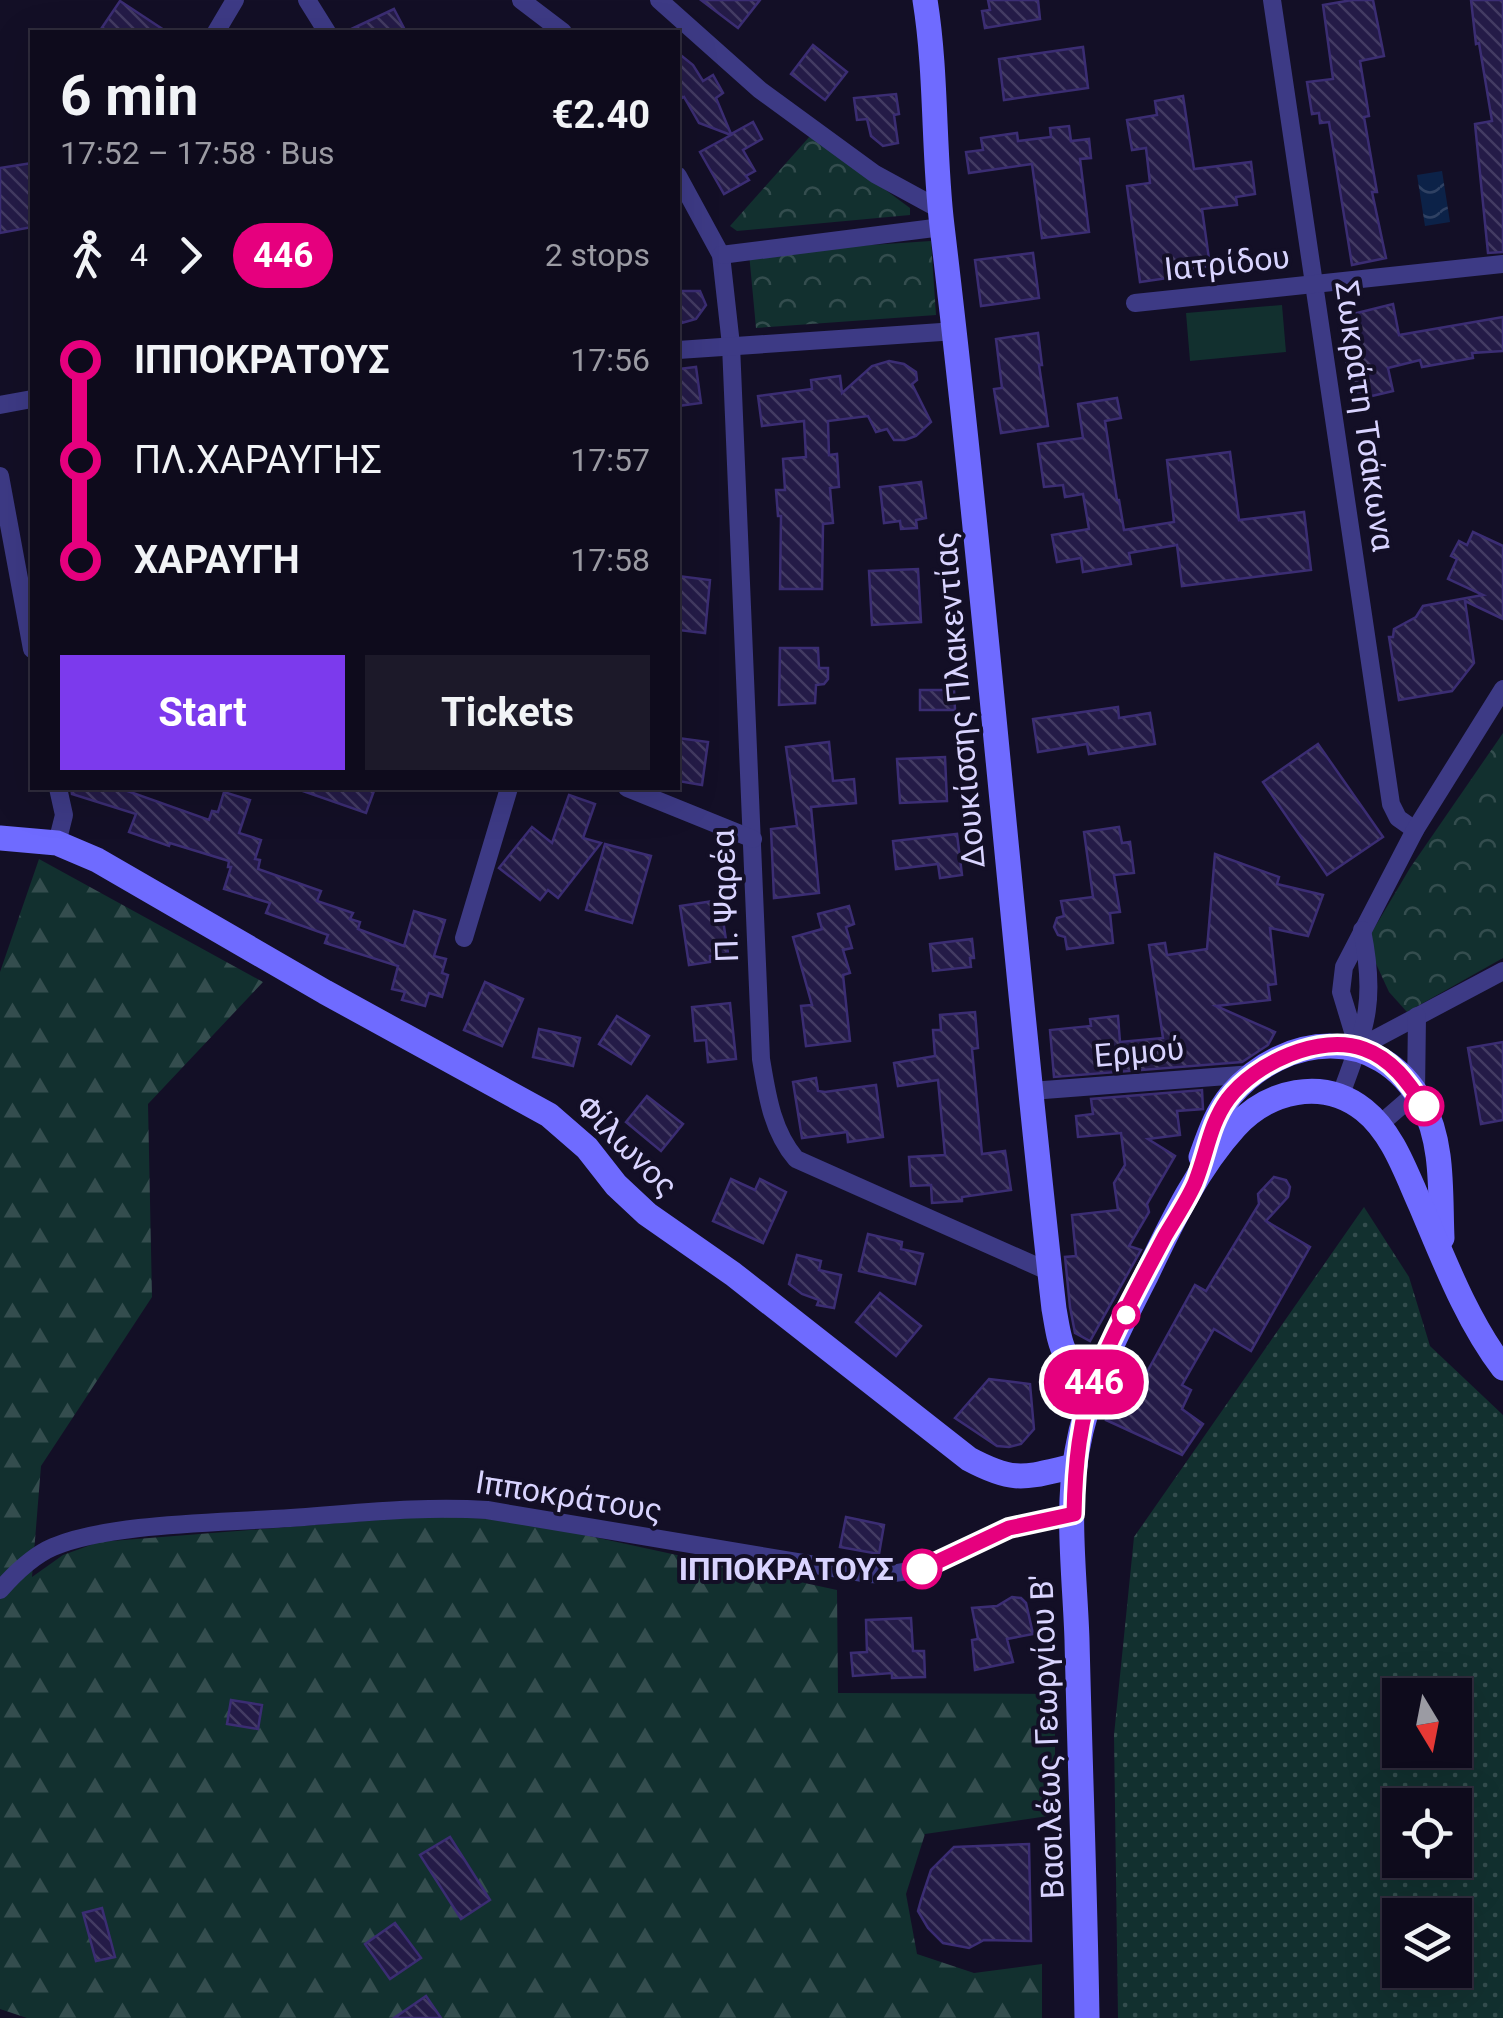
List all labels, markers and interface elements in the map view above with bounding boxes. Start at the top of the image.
text: 6 min [60,64,198,128]
text: €2.40 [552,93,650,137]
text: 17:52 – 17:58 · Bus [60,134,335,172]
icon: walk [60,228,115,283]
icon: forward [163,228,218,283]
text: 446 [253,235,313,276]
text: 4 [130,236,148,274]
text: 2 stops [545,236,650,274]
street label: Ιατρίδου [1162,238,1292,288]
street label: Σωκράτη Τσάκωνα [1327,278,1403,554]
text: ΙΠΠΟΚΡΑΤΟΥΣ [134,338,390,382]
text: 17:56 [570,341,650,379]
text: ΠΛ.ΧΑΡΑΥΓΗΣ [134,438,382,482]
text: 17:57 [570,441,650,479]
street label: Δουκίσσης Πλακεντίας [925,530,993,870]
text: ΧΑΡΑΥΓΗ [134,538,300,582]
text: 17:58 [570,541,650,579]
button: Start [60,655,345,770]
button: Tickets [365,655,650,770]
street label: Π. Ψαρέα [704,829,746,963]
street label: Ερμού [1092,1029,1186,1075]
street label: Φίλωνος [568,1087,686,1205]
unlabelled marker [1405,1087,1443,1125]
unlabelled marker [1113,1302,1139,1328]
line badge: 446 [1036,1350,1152,1414]
text: 446 [1064,1362,1124,1403]
street label: Ιπποκράτους [473,1462,665,1530]
place label: ΙΠΠΟΚΡΑΤΟΥΣ [679,1550,894,1588]
marker: ΙΠΠΟΚΡΑΤΟΥΣ [903,1550,941,1588]
street label: Βασιλέως Γεωργίου Β' [1022,1574,1072,1900]
north arrow [1382,1678,1472,1768]
map controls [1382,1678,1472,1988]
button: locate [1382,1788,1472,1878]
button: layers [1382,1898,1472,1988]

